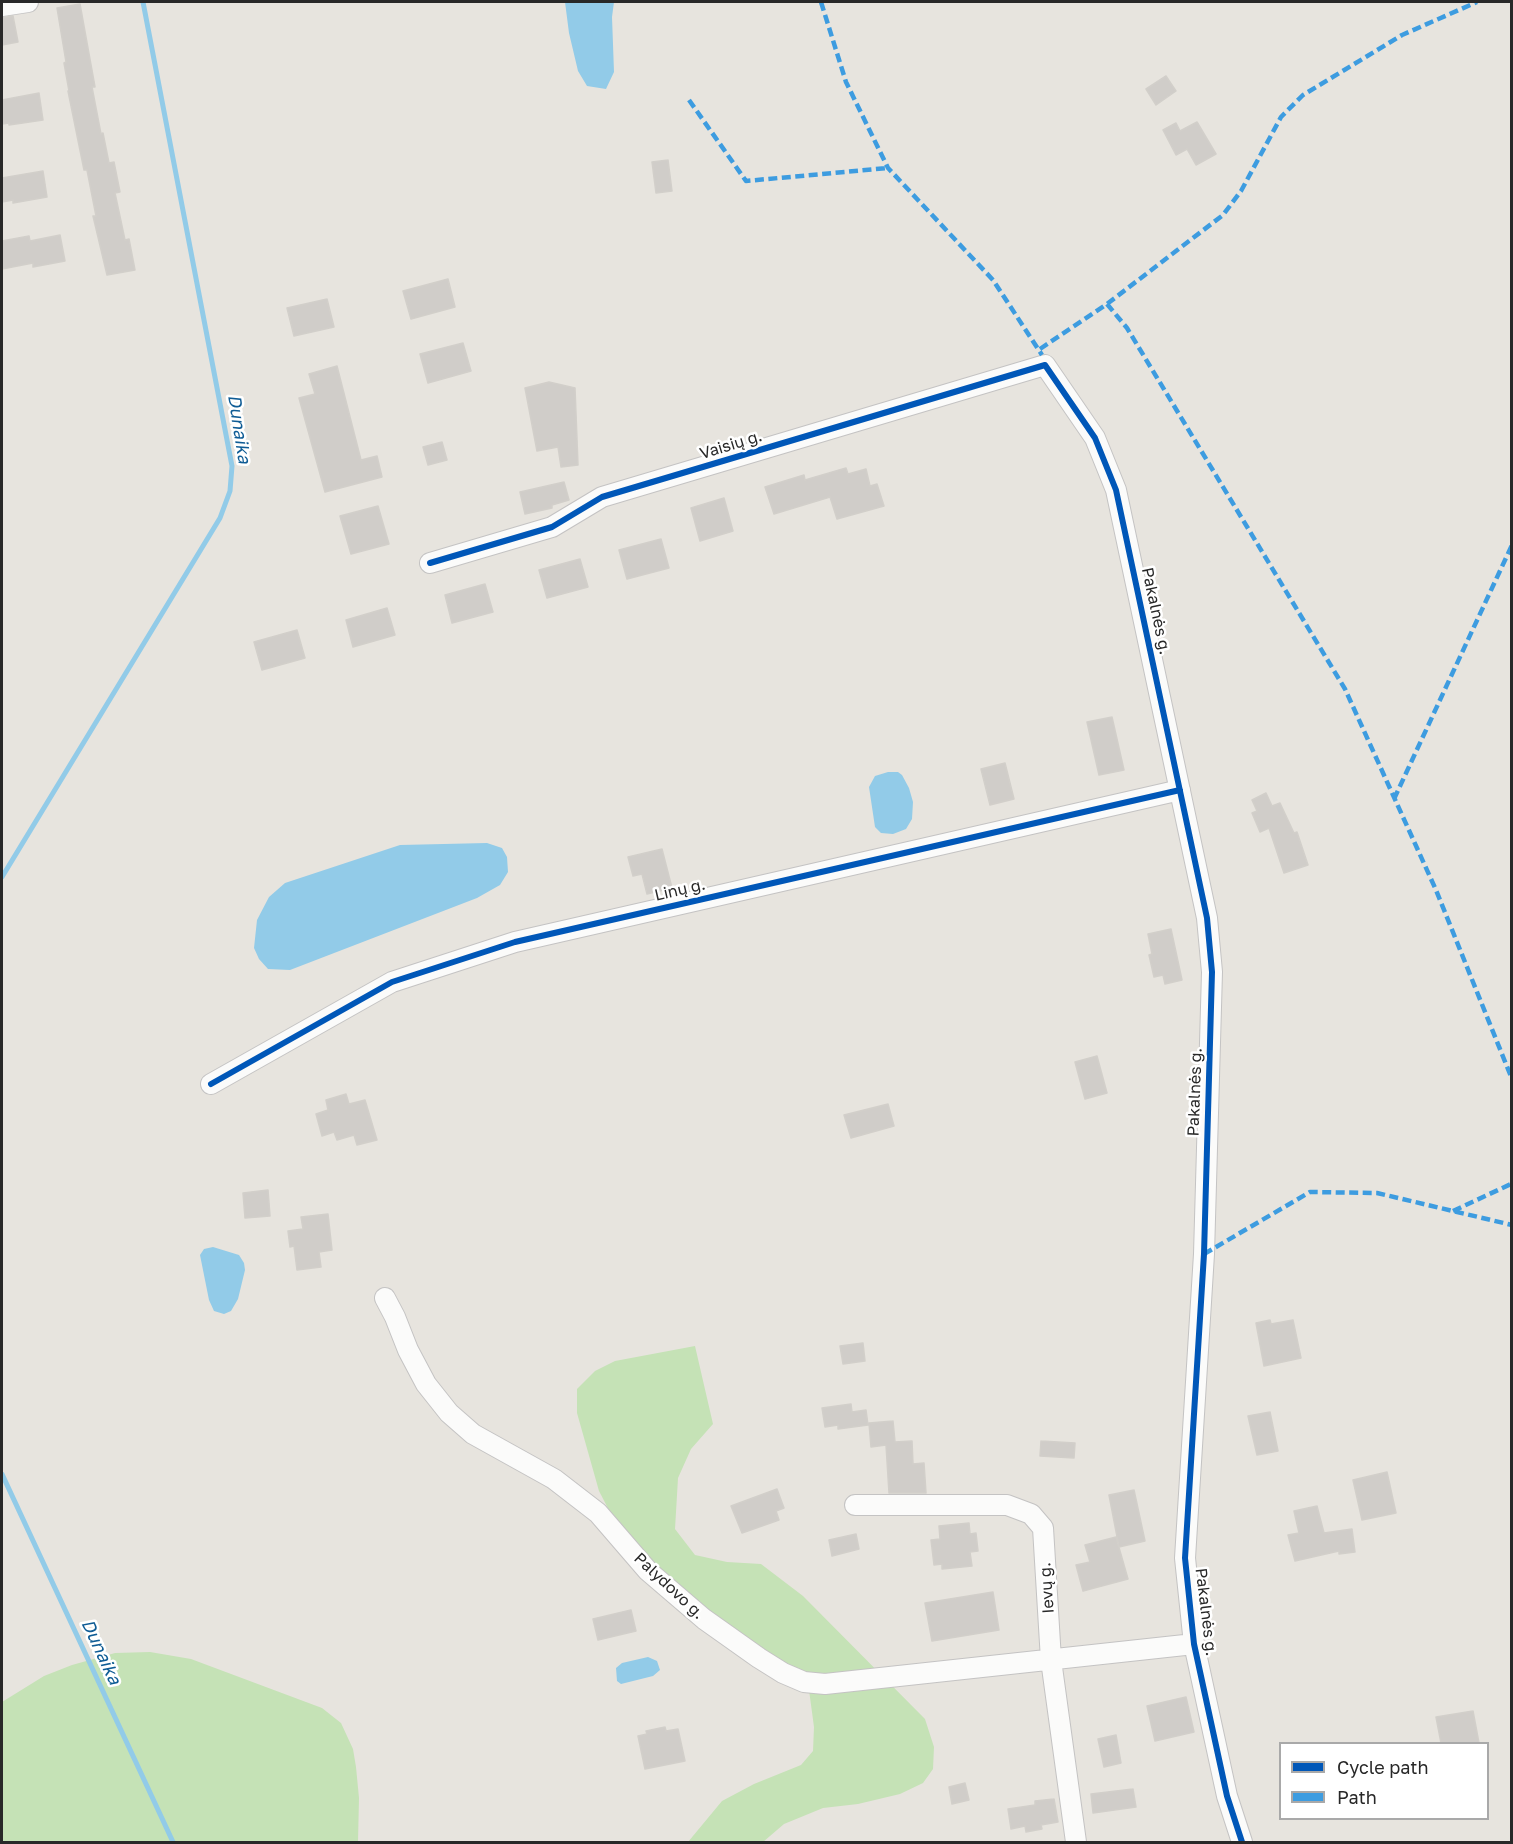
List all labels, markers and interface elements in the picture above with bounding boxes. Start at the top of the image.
water label: Dunaika [223,393,255,465]
street label: Vaisių g. [698,426,764,464]
street label: Pakalnės g. [1137,566,1175,656]
street label: Linų g. [653,875,707,905]
street label: Pakalnės g. [1184,1047,1206,1137]
street label: Palydovo g. [630,1549,708,1623]
street label: Ievų g. [1036,1562,1058,1614]
street label: Pakalnės g. [1191,1567,1221,1657]
water label: Dunaika [76,1616,126,1688]
legend [1279,1742,1489,1820]
text: Cycle path [1337,1756,1429,1778]
text: Path [1337,1786,1377,1808]

